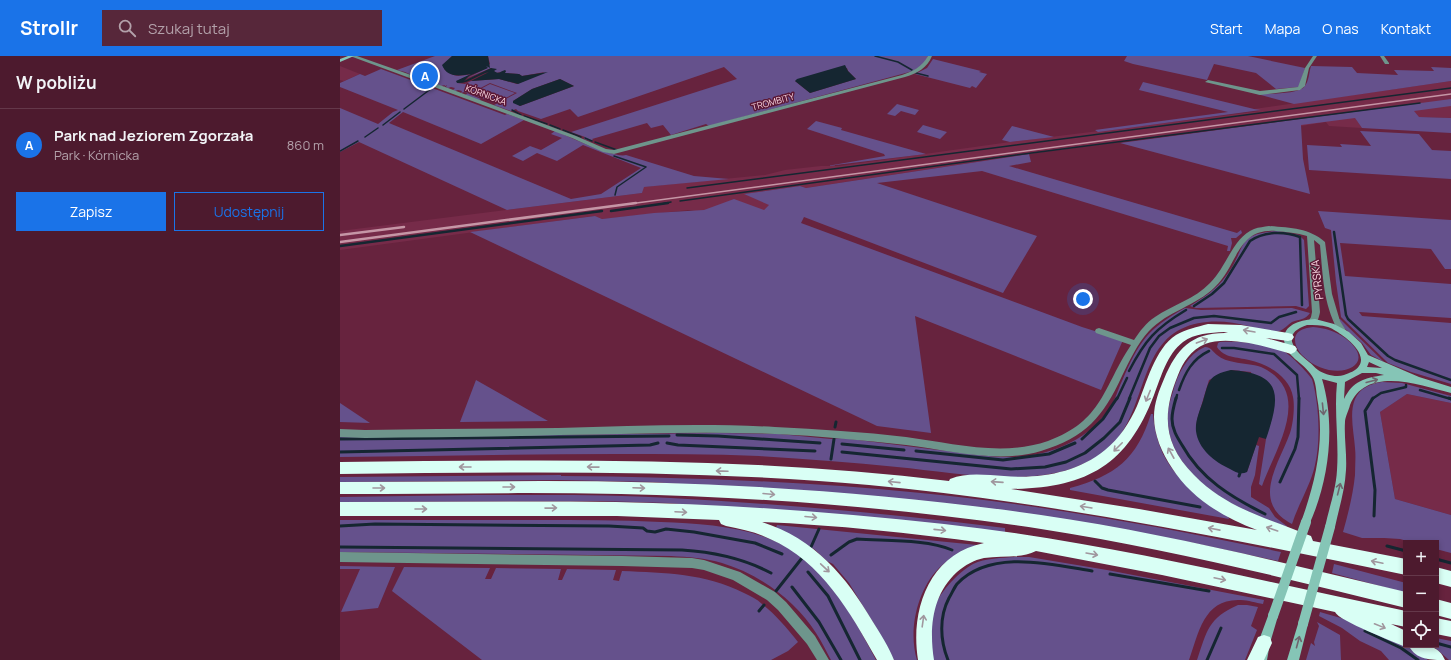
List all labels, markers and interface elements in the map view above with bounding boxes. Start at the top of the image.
search box [102,10,382,46]
text: Strollr [20,15,78,41]
icon: search [116,17,138,39]
text: Szukaj tutaj [148,18,230,39]
text: Start [1210,19,1243,38]
text: Mapa [1265,19,1300,38]
text: O nas [1322,19,1359,38]
text: Kontakt [1381,19,1431,38]
pin: A [412,61,438,91]
text: W pobliżu [16,71,97,94]
street label: KÓRNICKA [464,81,509,108]
street label: TROMBITY [750,90,796,113]
text: Park nad Jeziorem Zgorzała [54,125,253,146]
text: A [25,136,33,154]
text: 860 m [287,136,324,154]
text: Park · Kórnicka [54,146,139,164]
button: Zapisz [16,192,166,231]
button: Udostępnij [174,192,324,231]
street label: PYRSKA [1307,259,1326,301]
your location [1073,289,1093,309]
one-way arrow [1243,327,1256,335]
one-way arrow [1196,337,1208,345]
one-way arrow [1365,377,1378,384]
one-way arrow [1143,389,1151,401]
one-way arrow [1319,402,1326,415]
one-way arrow [1113,443,1123,452]
one-way arrow [1166,447,1174,459]
one-way arrow [459,463,472,471]
one-way arrow [587,463,600,471]
one-way arrow [716,467,729,474]
one-way arrow [888,478,901,485]
one-way arrow [991,479,1004,486]
one-way arrow [502,483,515,491]
one-way arrow [1336,483,1343,496]
one-way arrow [372,484,385,492]
one-way arrow [632,484,645,492]
one-way arrow [762,491,775,498]
one-way arrow [1080,503,1093,511]
one-way arrow [544,504,557,512]
one-way arrow [414,505,427,513]
one-way arrow [674,508,687,516]
one-way arrow [804,514,817,521]
one-way arrow [1208,525,1221,533]
one-way arrow [1267,525,1279,533]
one-way arrow [933,526,946,534]
map controls [1403,540,1439,648]
button: + [1403,540,1439,576]
one-way arrow [1085,550,1098,558]
one-way arrow [1371,557,1384,565]
one-way arrow [820,563,830,573]
one-way arrow [1213,575,1226,583]
button: − [1403,576,1439,612]
button: locate [1403,612,1439,648]
one-way arrow [920,615,927,628]
one-way arrow [1374,623,1386,631]
one-way arrow [1294,636,1302,649]

